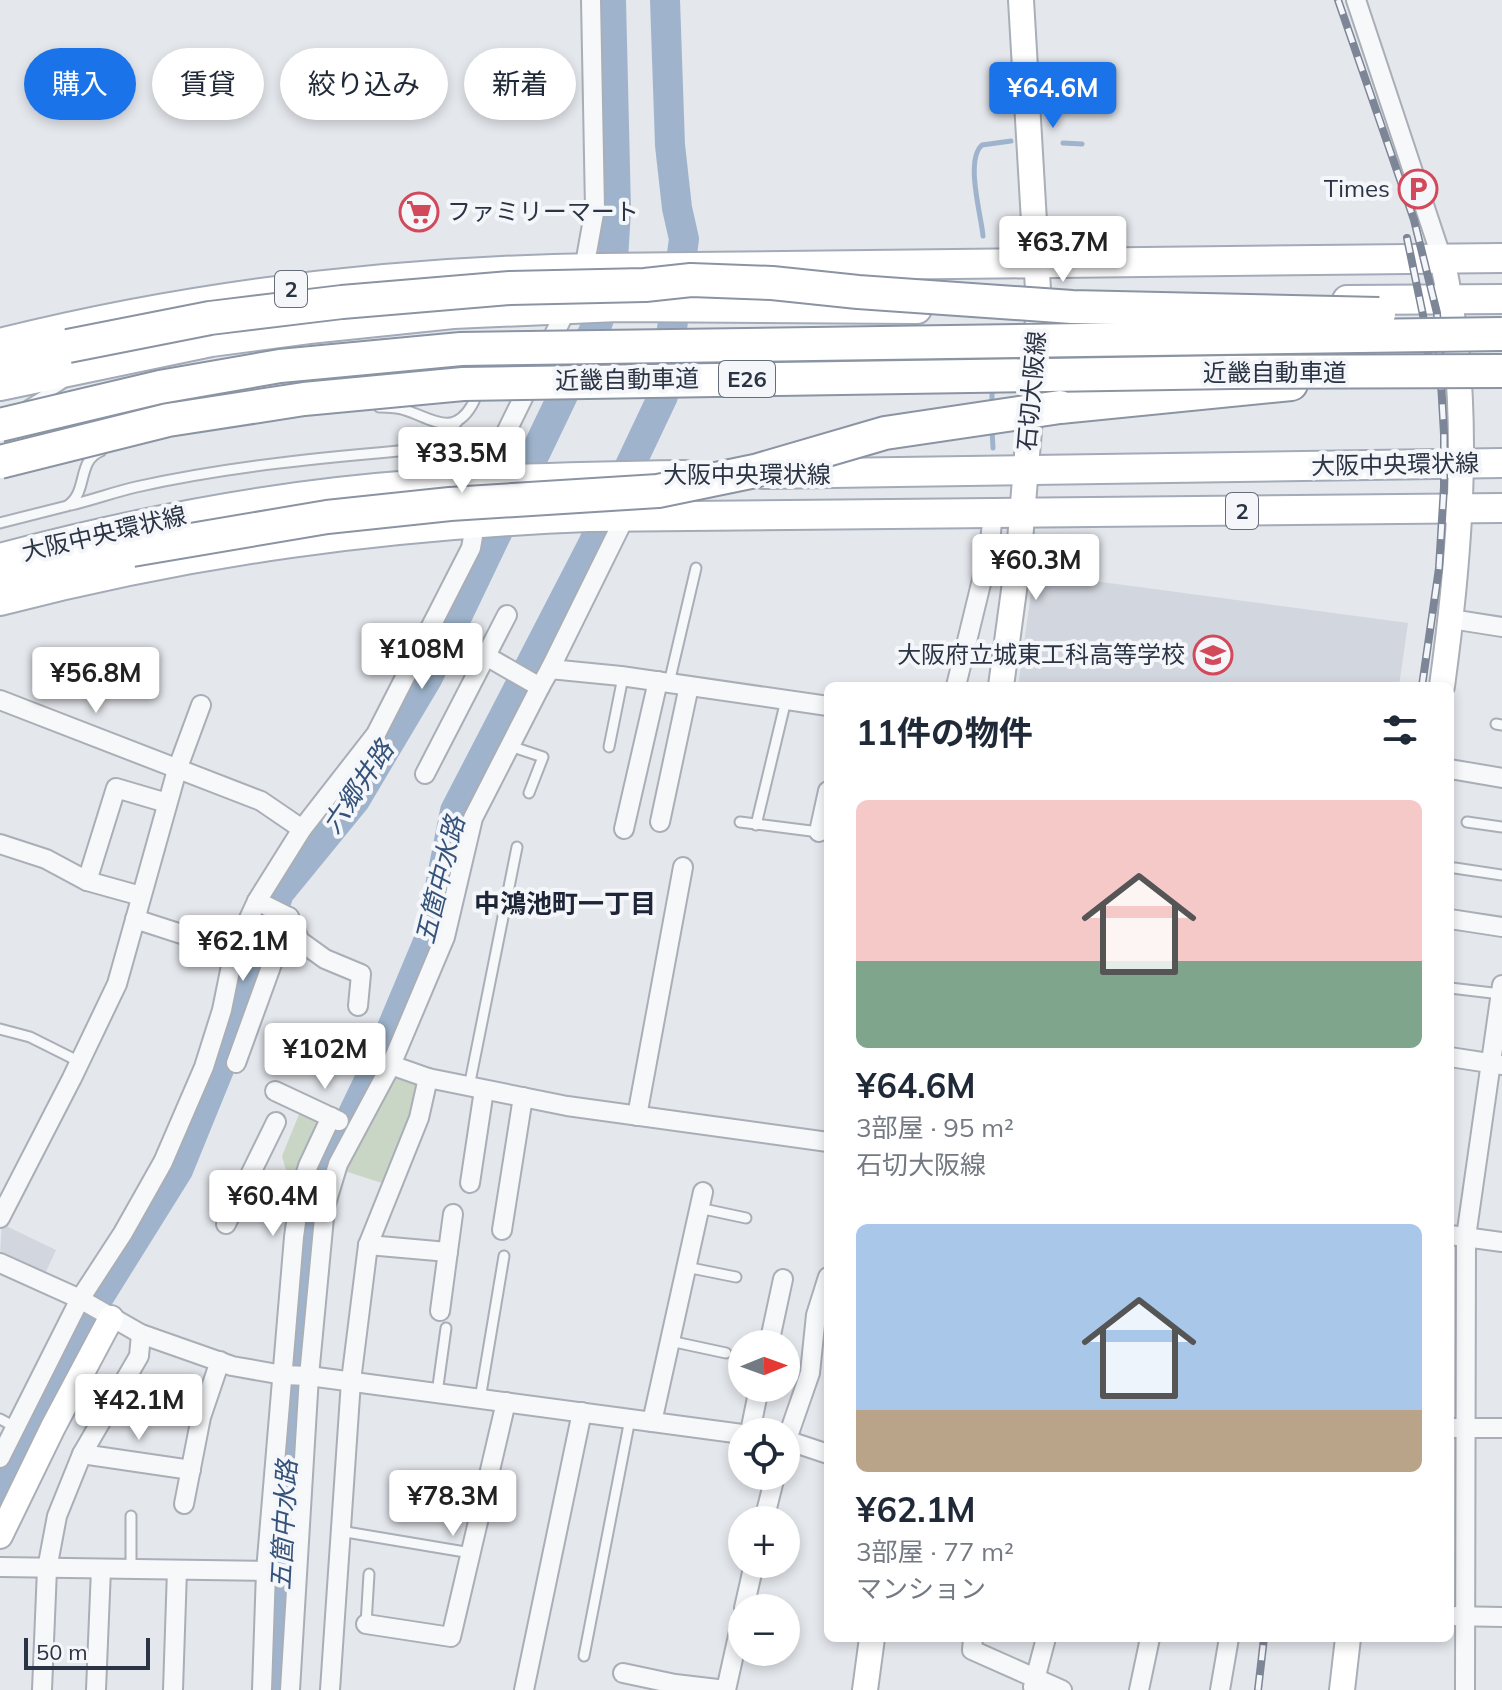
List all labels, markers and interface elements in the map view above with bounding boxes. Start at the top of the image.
chip: 購入 [24,48,136,120]
chip: 賃貸 [152,48,264,120]
chip: 絞り込み [280,48,448,120]
chip: 新着 [464,48,576,120]
pin: ¥64.6M [988,62,1118,130]
text: ¥64.6M [1007,71,1099,104]
parking icon: Times [1397,168,1439,210]
place label: Times [1324,173,1390,203]
supermarket icon: ファミリーマート [398,191,440,233]
place label: ファミリーマート [447,196,639,226]
pin: ¥63.7M [998,216,1128,284]
text: ¥63.7M [1017,225,1109,258]
road number: 2 [275,271,307,307]
street label: 石切大阪線 [1011,330,1051,452]
street label: 近畿自動車道 [1203,357,1347,387]
road number: E26 [719,361,775,397]
street label: 近畿自動車道 [555,363,699,395]
pin: ¥33.5M [397,427,527,495]
text: ¥33.5M [416,436,508,469]
street label: 大阪中央環状線 [1311,448,1479,480]
street label: 大阪中央環状線 [663,459,831,489]
road number: 2 [1226,493,1258,529]
street label: 大阪中央環状線 [19,500,189,567]
pin: ¥60.3M [971,534,1101,602]
text: ¥60.3M [990,543,1082,576]
pin: ¥108M [366,623,478,691]
text: ¥108M [379,632,465,665]
school or university icon: 大阪府立城東工科高等学校 [1192,634,1234,676]
place label: 大阪府立城東工科高等学校 [897,639,1185,669]
pin: ¥56.8M [31,647,161,715]
text: ¥56.8M [50,656,142,689]
icon: filters [1378,708,1422,752]
text: 11件の物件 [856,711,1033,754]
water label: 六郷井路 [315,733,401,839]
water label: 五箇中水路 [408,811,472,947]
icon: home [1067,852,1211,996]
district label: 中鴻池町一丁目 [474,887,656,920]
pin: ¥62.1M [178,915,308,983]
text: ¥62.1M [197,924,289,957]
pin: ¥102M [269,1023,381,1091]
text: ¥102M [282,1032,368,1065]
text: ¥64.6M [856,1064,976,1107]
text: 3部屋 · 95 m² [856,1111,1014,1144]
text: 石切大阪線 [856,1148,986,1181]
pin: ¥60.4M [208,1170,338,1238]
text: ¥60.4M [227,1179,319,1212]
icon: home [1067,1276,1211,1420]
north arrow [728,1330,800,1402]
map controls [728,1330,800,1666]
pin: ¥42.1M [74,1374,204,1442]
text: ¥42.1M [93,1383,185,1416]
button: locate [728,1418,800,1490]
water label: 五箇中水路 [264,1457,303,1591]
pin: ¥78.3M [388,1470,518,1538]
text: ¥78.3M [407,1479,499,1512]
text: ¥62.1M [856,1488,976,1531]
button: + [728,1506,800,1578]
text: 3部屋 · 77 m² [856,1535,1014,1568]
text: マンション [856,1572,986,1605]
button: − [728,1594,800,1666]
scale bar [24,1634,150,1670]
text: 50 m [36,1638,87,1666]

